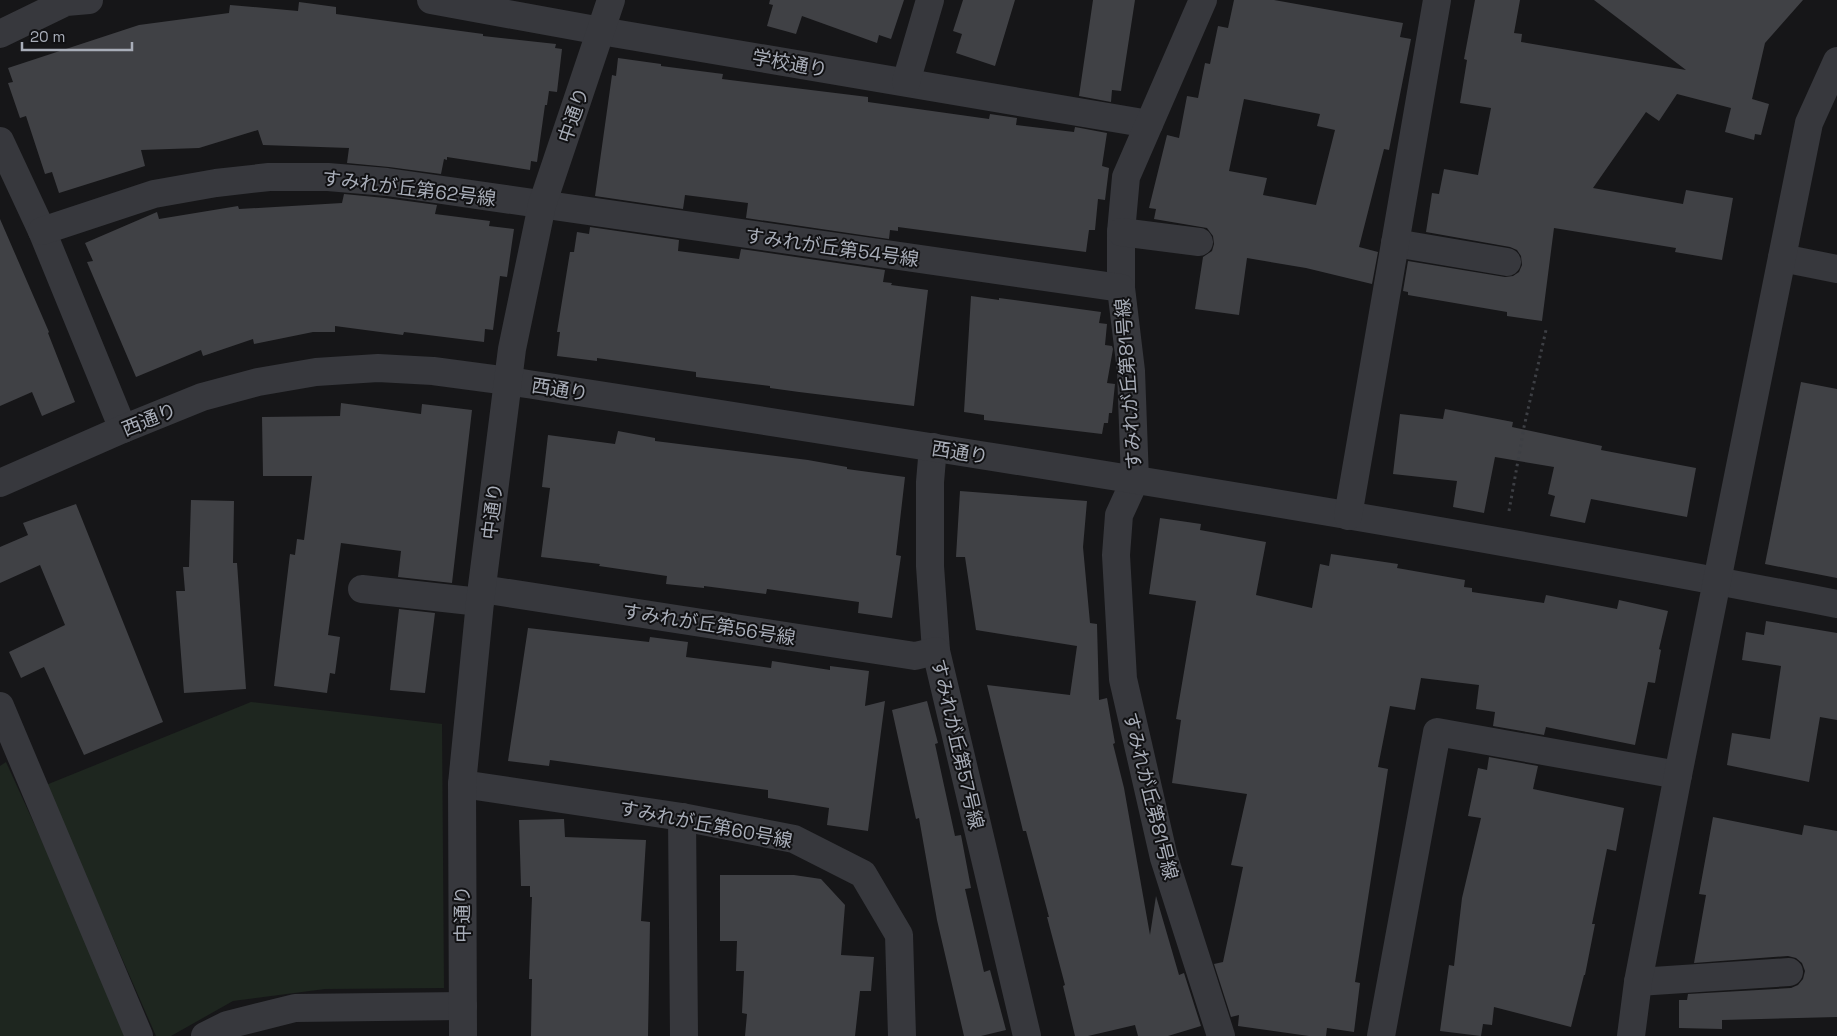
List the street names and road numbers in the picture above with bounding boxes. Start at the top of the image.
street label: 学校通り [750,45,830,82]
street label: 中通り [552,84,595,146]
street label: すみれが丘第62号線 [321,165,497,212]
street label: すみれが丘第54号線 [743,223,920,272]
street label: すみれが丘第81号線 [1110,297,1147,471]
street label: 西通り [530,373,590,406]
street label: 西通り [118,397,180,442]
street label: 西通り [930,436,990,469]
street label: 中通り [477,481,508,541]
street label: すみれが丘第56号線 [621,598,797,651]
street label: すみれが丘第57号線 [926,657,989,832]
street label: すみれが丘第81号線 [1118,710,1183,882]
street label: すみれが丘第60号線 [617,795,795,854]
street label: 中通り [450,885,475,943]

